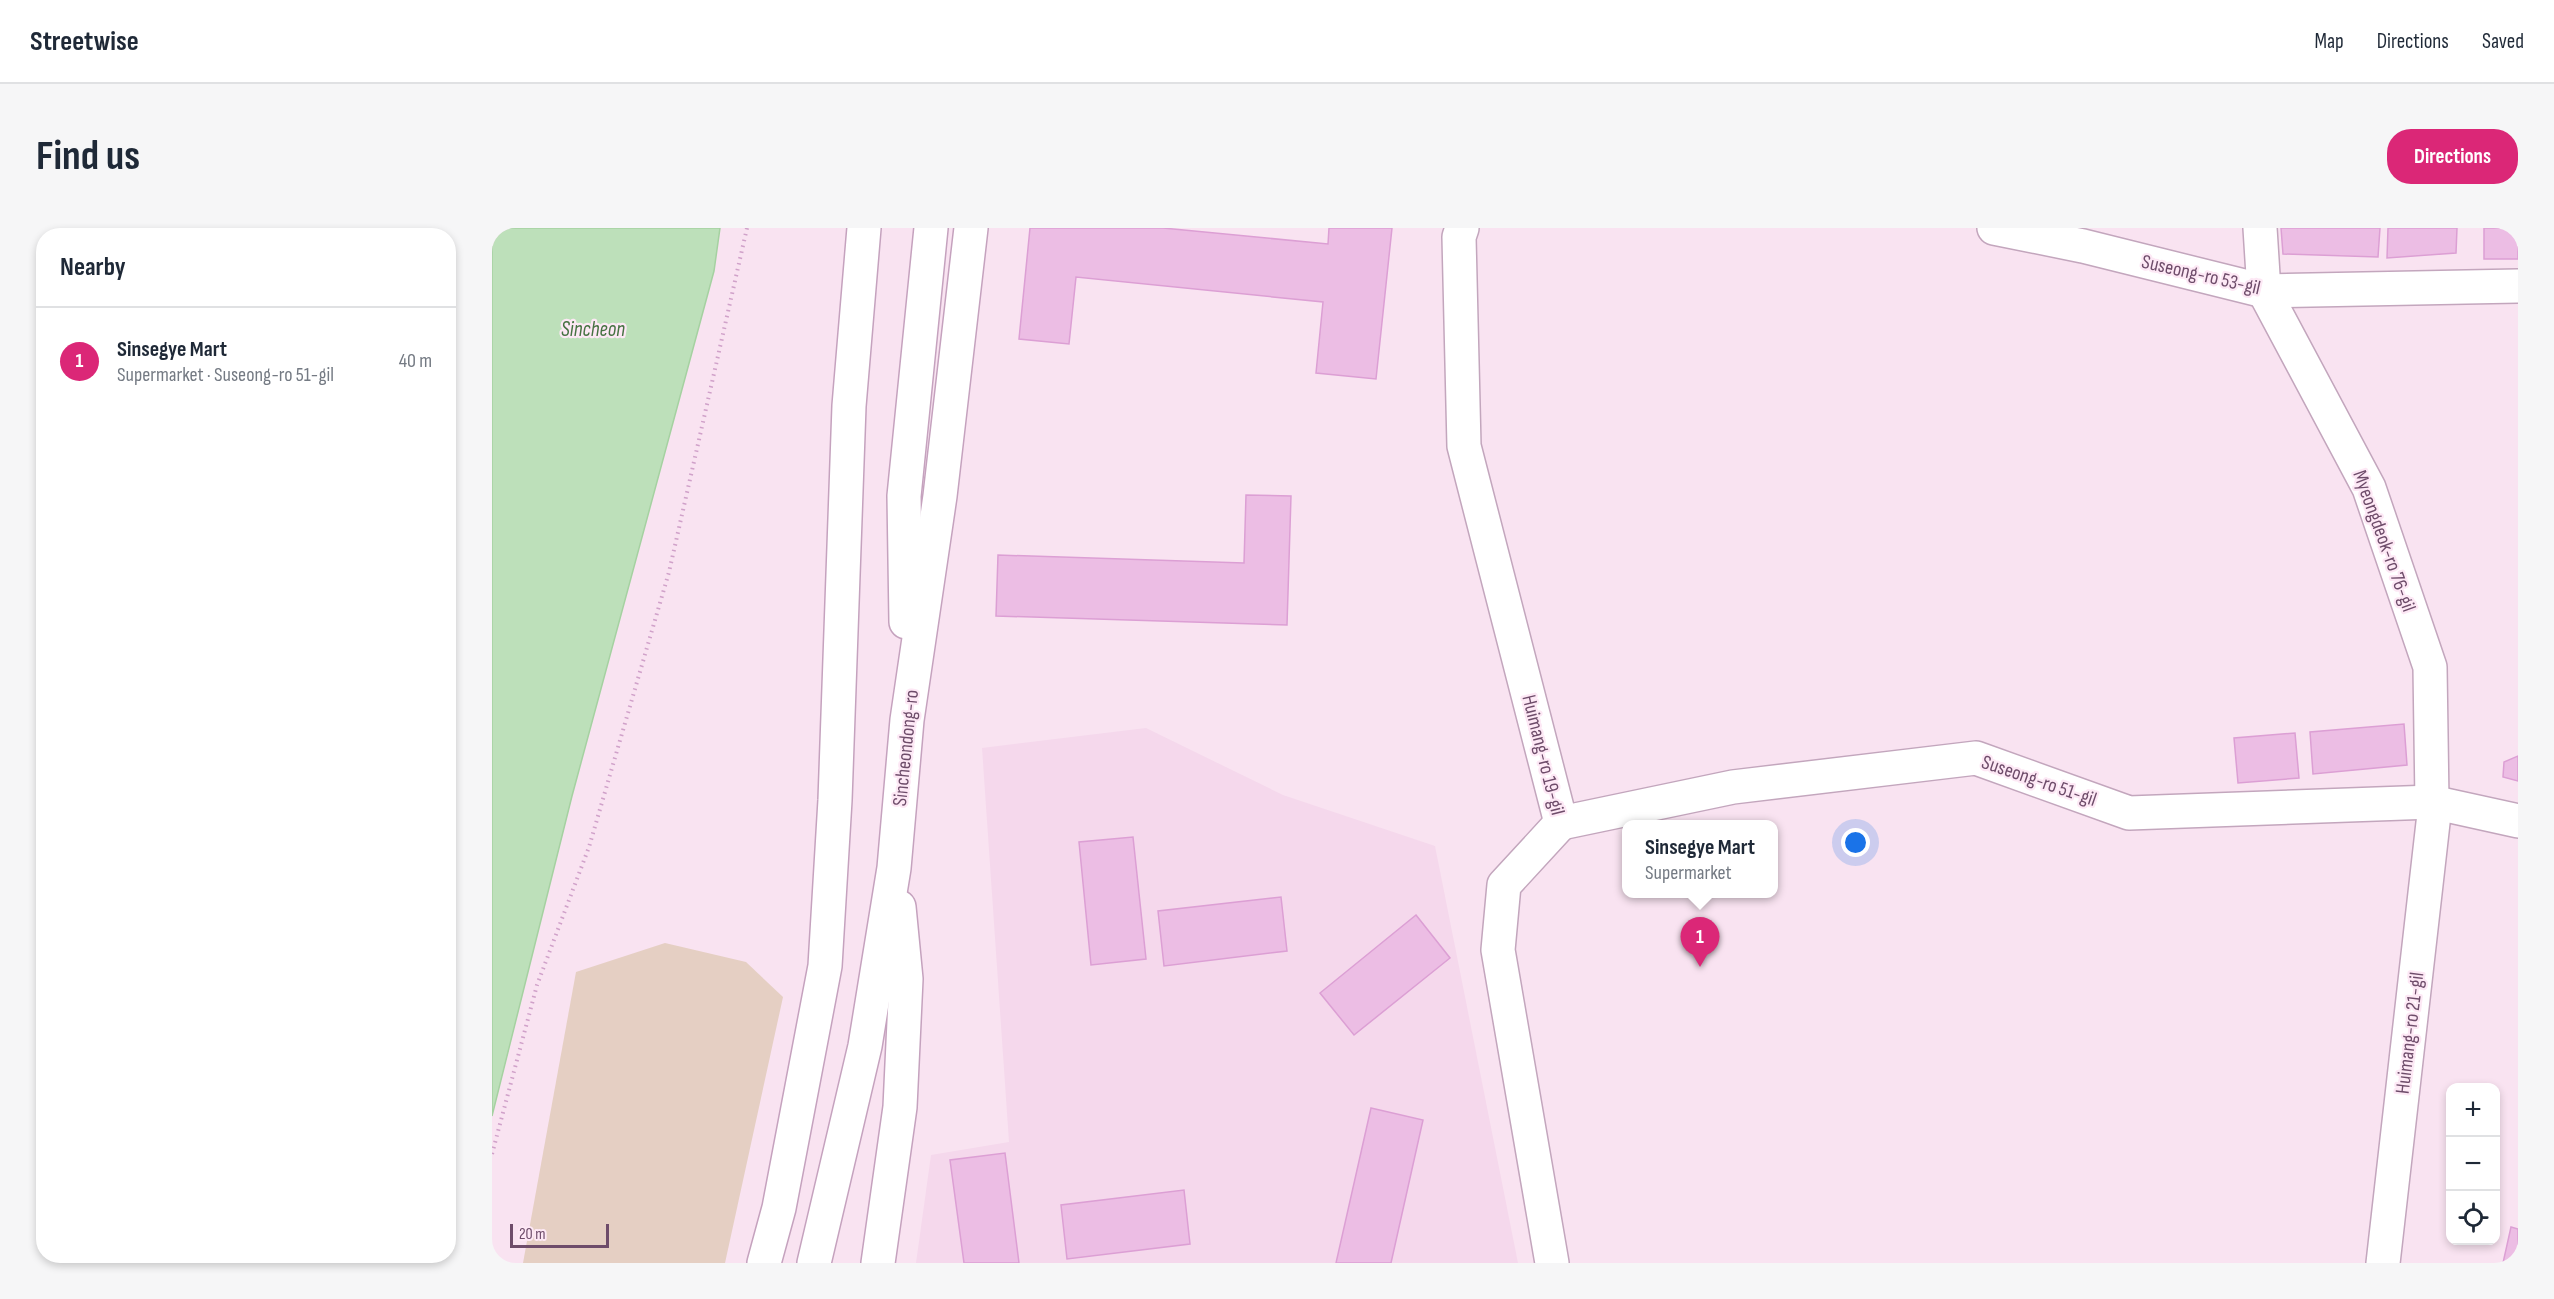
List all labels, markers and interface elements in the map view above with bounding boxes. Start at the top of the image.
text: Streetwise [30,25,139,58]
text: Map [2314,29,2344,54]
text: Directions [2377,29,2449,54]
text: Saved [2482,29,2524,54]
button: Directions [2387,129,2518,184]
text: Find us [36,131,140,182]
street label: Suseong-ro 53-gil [2139,250,2263,300]
text: Nearby [60,252,126,283]
water label: Sincheon [561,317,625,342]
text: Sinsegye Mart [117,336,227,363]
text: 1 [76,349,83,373]
text: 40 m [399,349,432,373]
text: Supermarket · Suseong-ro 51-gil [117,363,334,387]
street label: Myeongdeok-ro 76-gil [2347,467,2421,615]
street label: Sincheondong-ro [888,689,924,807]
street label: Huimang-ro 19-gil [1516,692,1570,818]
street label: Suseong-ro 51-gil [1978,750,2100,812]
popup [1622,820,1778,898]
your location [1841,828,1870,857]
text: Sinsegye Mart [1645,834,1755,861]
text: Supermarket [1645,861,1732,885]
pin: 1 [1680,918,1720,967]
street label: Huimang-ro 21-gil [2391,971,2429,1095]
map controls [2446,1083,2500,1245]
button: + [2446,1083,2500,1137]
button: − [2446,1137,2500,1191]
button: locate [2446,1191,2500,1245]
scale bar [510,1221,609,1248]
text: 20 m [519,1225,546,1244]

